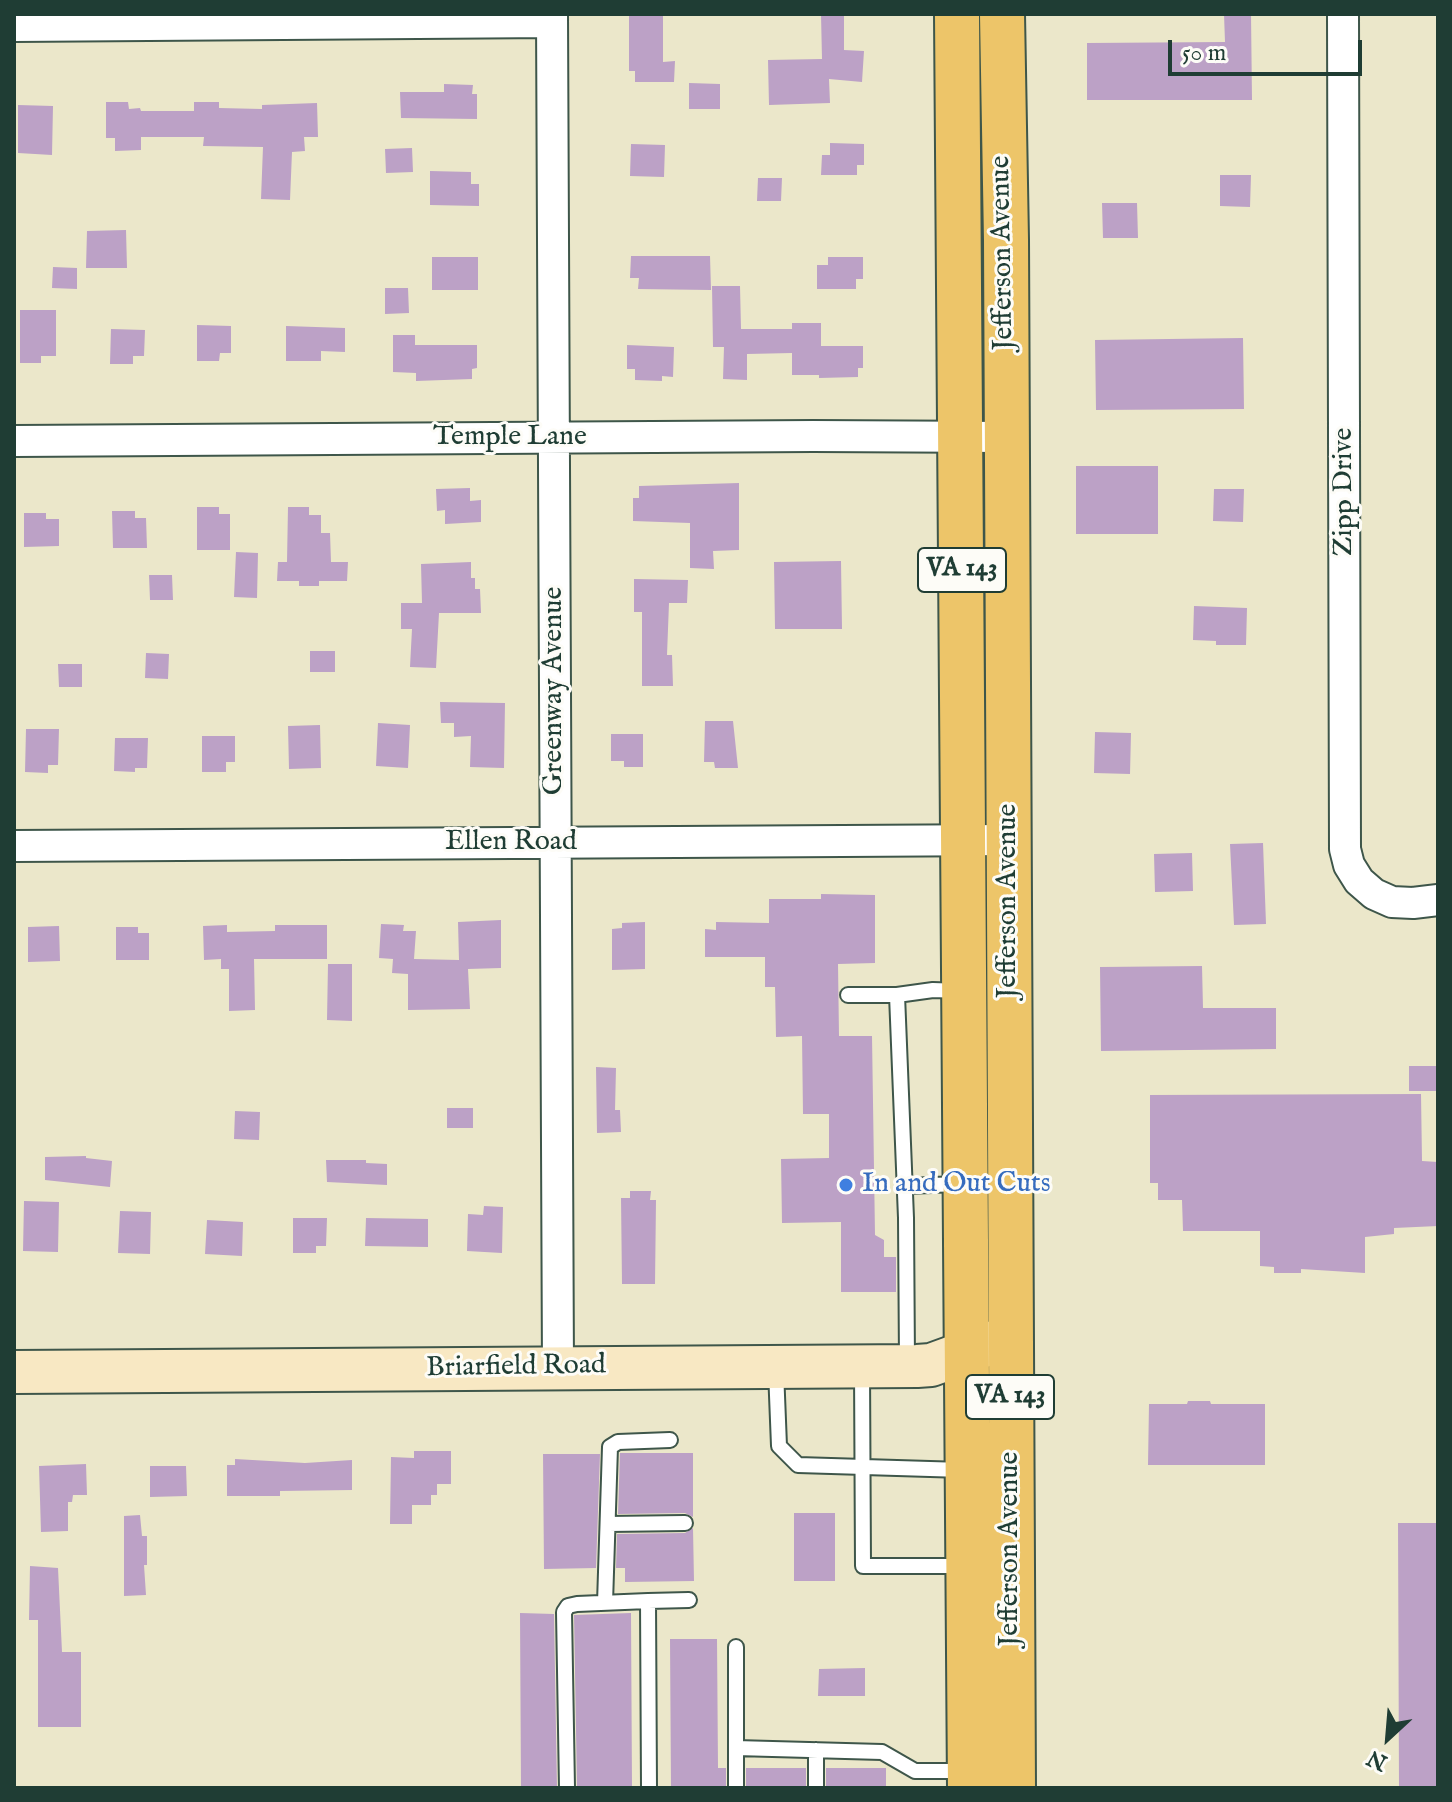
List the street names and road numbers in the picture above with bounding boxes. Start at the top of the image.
street label: Jefferson Avenue [986,155,1022,351]
street label: Temple Lane [433,421,587,455]
street label: Zipp Drive [1328,428,1362,556]
road number: VA 143 [918,548,1006,592]
street label: Greenway Avenue [538,587,572,795]
street label: Jefferson Avenue [992,804,1026,998]
street label: Ellen Road [445,826,577,860]
street label: Briarfield Road [426,1350,606,1386]
road number: VA 143 [966,1375,1054,1419]
street label: Jefferson Avenue [994,1452,1028,1646]

